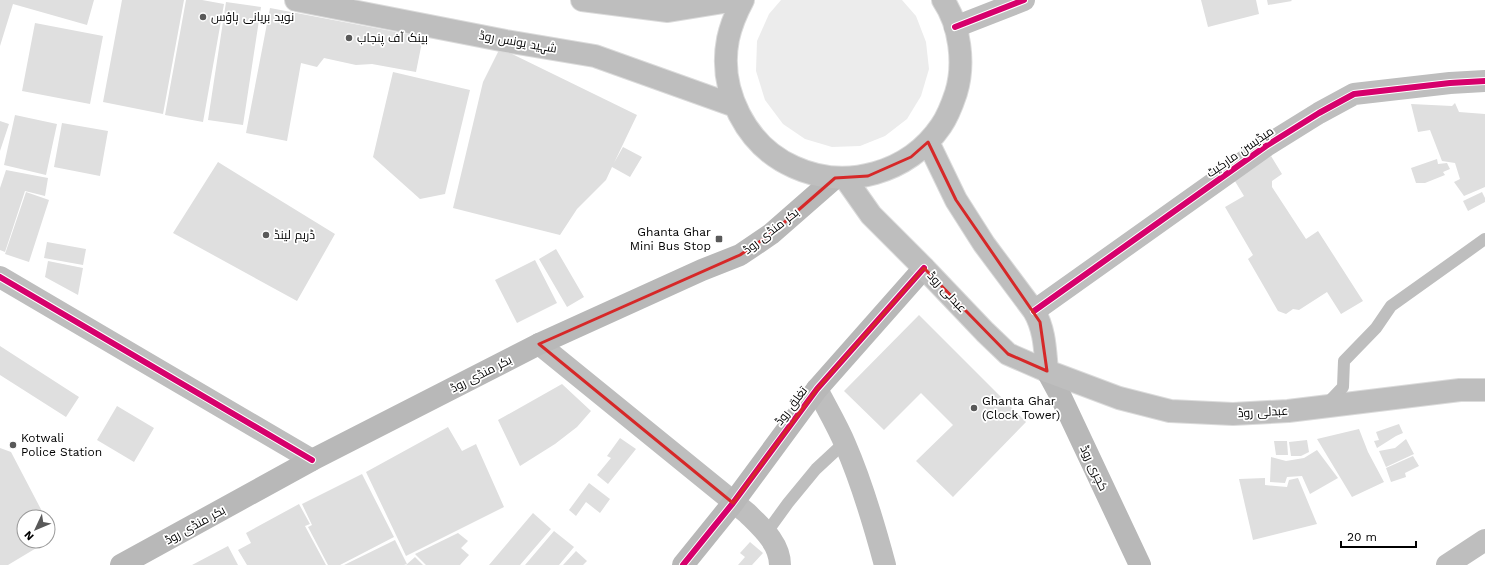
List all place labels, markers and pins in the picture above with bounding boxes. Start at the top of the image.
place label: نوید بریانی ہاؤس [211,10,294,25]
marker: نوید بریانی ہاؤس [198,12,208,22]
place label: بینک آف پنجاب [357,31,428,47]
marker: بینک آف پنجاب [344,33,354,43]
place label: Ghanta Ghar Mini Bus Stop [630,225,711,253]
place label: ڈریم لینڈ [274,228,315,243]
marker: ڈریم لینڈ [261,230,271,240]
marker: Ghanta Ghar Mini Bus Stop [714,234,724,244]
place label: Ghanta Ghar (Clock Tower) [982,394,1060,422]
marker: Ghanta Ghar (Clock Tower) [969,403,979,413]
place label: Kotwali Police Station [21,431,102,459]
marker: Kotwali Police Station [8,440,18,450]

